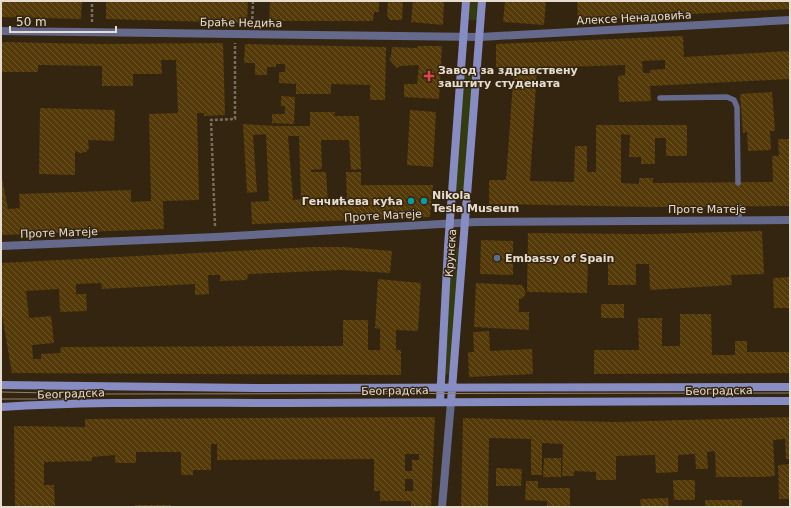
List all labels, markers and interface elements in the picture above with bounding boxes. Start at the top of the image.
scale bar [10,8,116,34]
street label: Алексе Ненадовића [576,8,692,28]
text: 50 m [16,15,47,29]
street label: Браће Недића [200,16,282,30]
place label: Завод за здравствену заштиту студената [438,64,578,90]
marker: Завод за здравствену заштиту студената [423,70,435,82]
place label: Nikola Tesla Museum [432,189,519,215]
place label: Генчићева кућа [302,195,403,208]
marker: Генчићева кућа [406,196,416,206]
marker: Nikola Tesla Museum [419,196,429,206]
street label: Проте Матеје [668,203,746,216]
street label: Проте Матеје [344,207,422,225]
street label: Проте Матеје [20,225,98,241]
street label: Крунска [443,229,459,277]
place label: Embassy of Spain [505,252,614,265]
marker: Embassy of Spain [492,253,502,263]
street label: Београдска [361,384,429,398]
street label: Београдска [685,384,753,398]
street label: Београдска [37,386,105,402]

